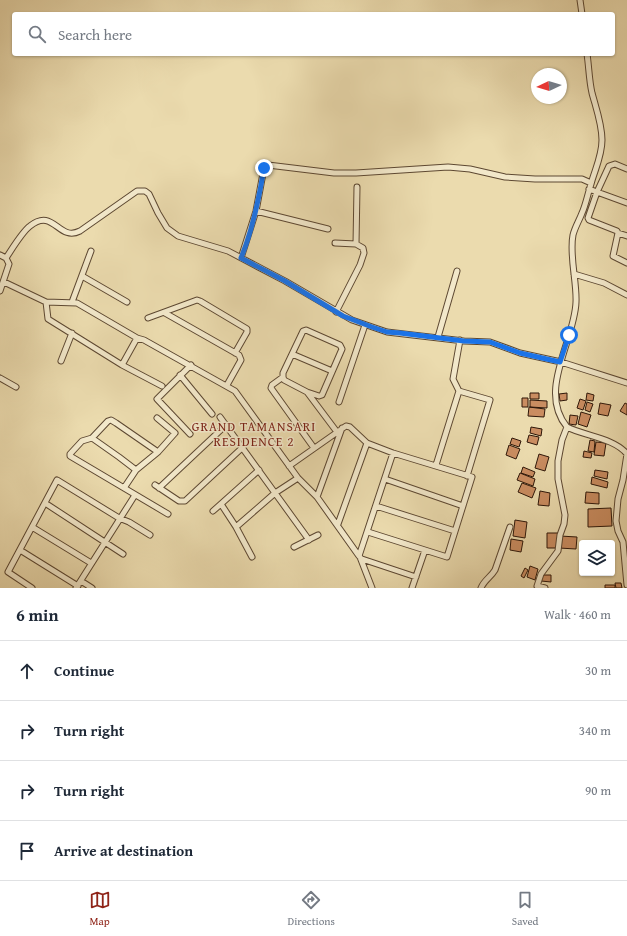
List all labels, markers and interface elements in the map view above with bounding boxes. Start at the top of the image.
search box [12,12,615,56]
icon: search [26,23,48,45]
text: Search here [58,24,132,45]
north arrow [531,68,567,104]
route end [255,159,273,177]
route start [560,326,578,344]
district label: GRAND TAMANSARI RESIDENCE 2 [192,417,316,451]
map controls [579,540,615,576]
button: layers [579,540,615,576]
text: 6 min [16,602,58,627]
text: Walk · 460 m [544,605,611,624]
icon: ahead [16,660,38,682]
text: Continue [54,660,115,681]
text: 30 m [585,661,611,680]
icon: right [16,720,38,742]
text: Turn right [54,720,125,741]
text: 340 m [579,721,611,740]
icon: right [16,780,38,802]
text: Turn right [54,780,125,801]
text: 90 m [585,781,611,800]
icon: arrive [16,840,38,862]
text: Arrive at destination [54,840,193,861]
tab: Map [89,889,111,929]
tab: Directions [288,889,335,929]
tab: Saved [512,889,538,929]

